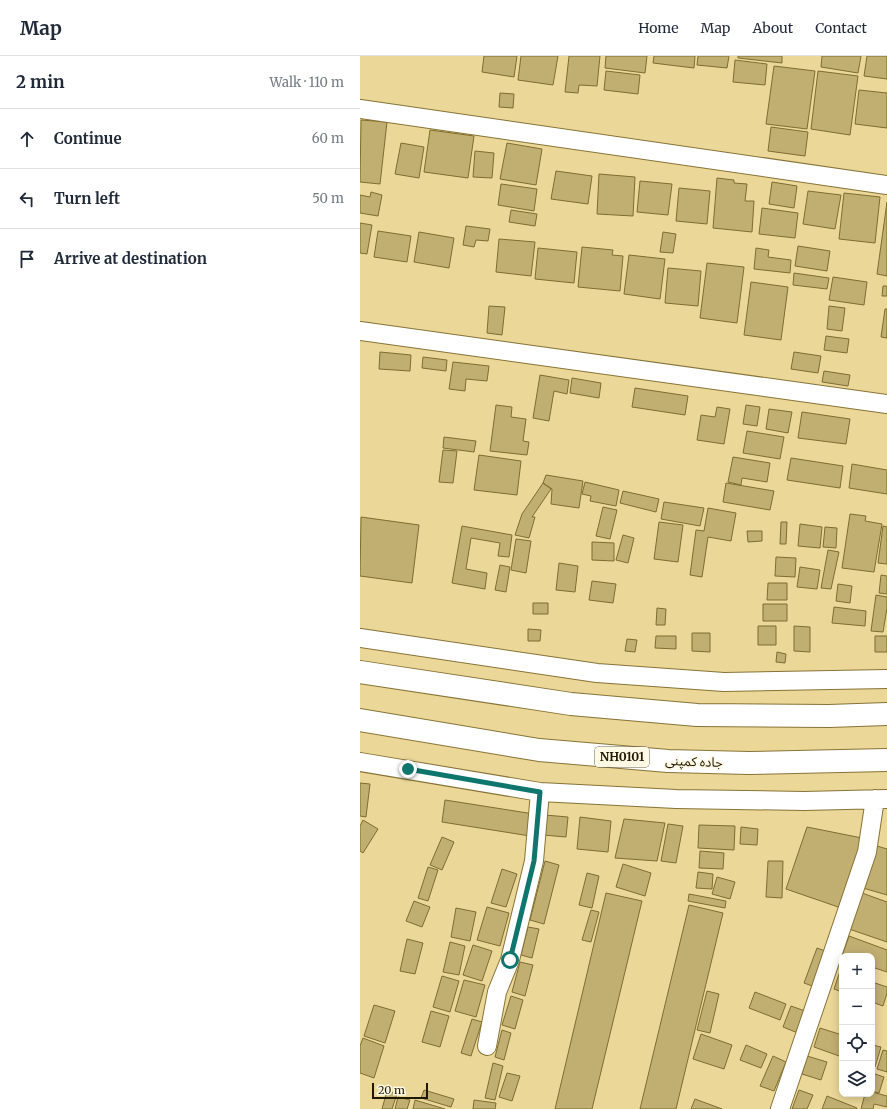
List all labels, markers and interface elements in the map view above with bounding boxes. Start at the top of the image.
text: Map [20,16,62,40]
text: Home [638,19,679,37]
text: Map [701,19,730,37]
text: About [752,19,793,37]
text: Contact [815,19,867,37]
text: 2 min [16,71,64,93]
text: Walk · 110 m [269,74,344,91]
icon: ahead [16,128,38,150]
text: Continue [54,129,122,148]
text: 60 m [312,130,344,147]
icon: left [16,188,38,210]
text: Turn left [54,189,120,208]
text: 50 m [312,190,344,207]
icon: arrive [16,248,38,270]
text: Arrive at destination [54,249,207,268]
road number: NH0101 [595,747,649,767]
street label: جاده کمپنی [665,752,723,772]
route end [399,760,417,778]
route start [501,951,519,969]
map controls [839,953,875,1097]
button: + [839,953,875,989]
button: − [839,989,875,1025]
button: locate [839,1025,875,1061]
button: layers [839,1061,875,1097]
scale bar [372,1081,428,1100]
text: 20 m [378,1083,405,1097]

